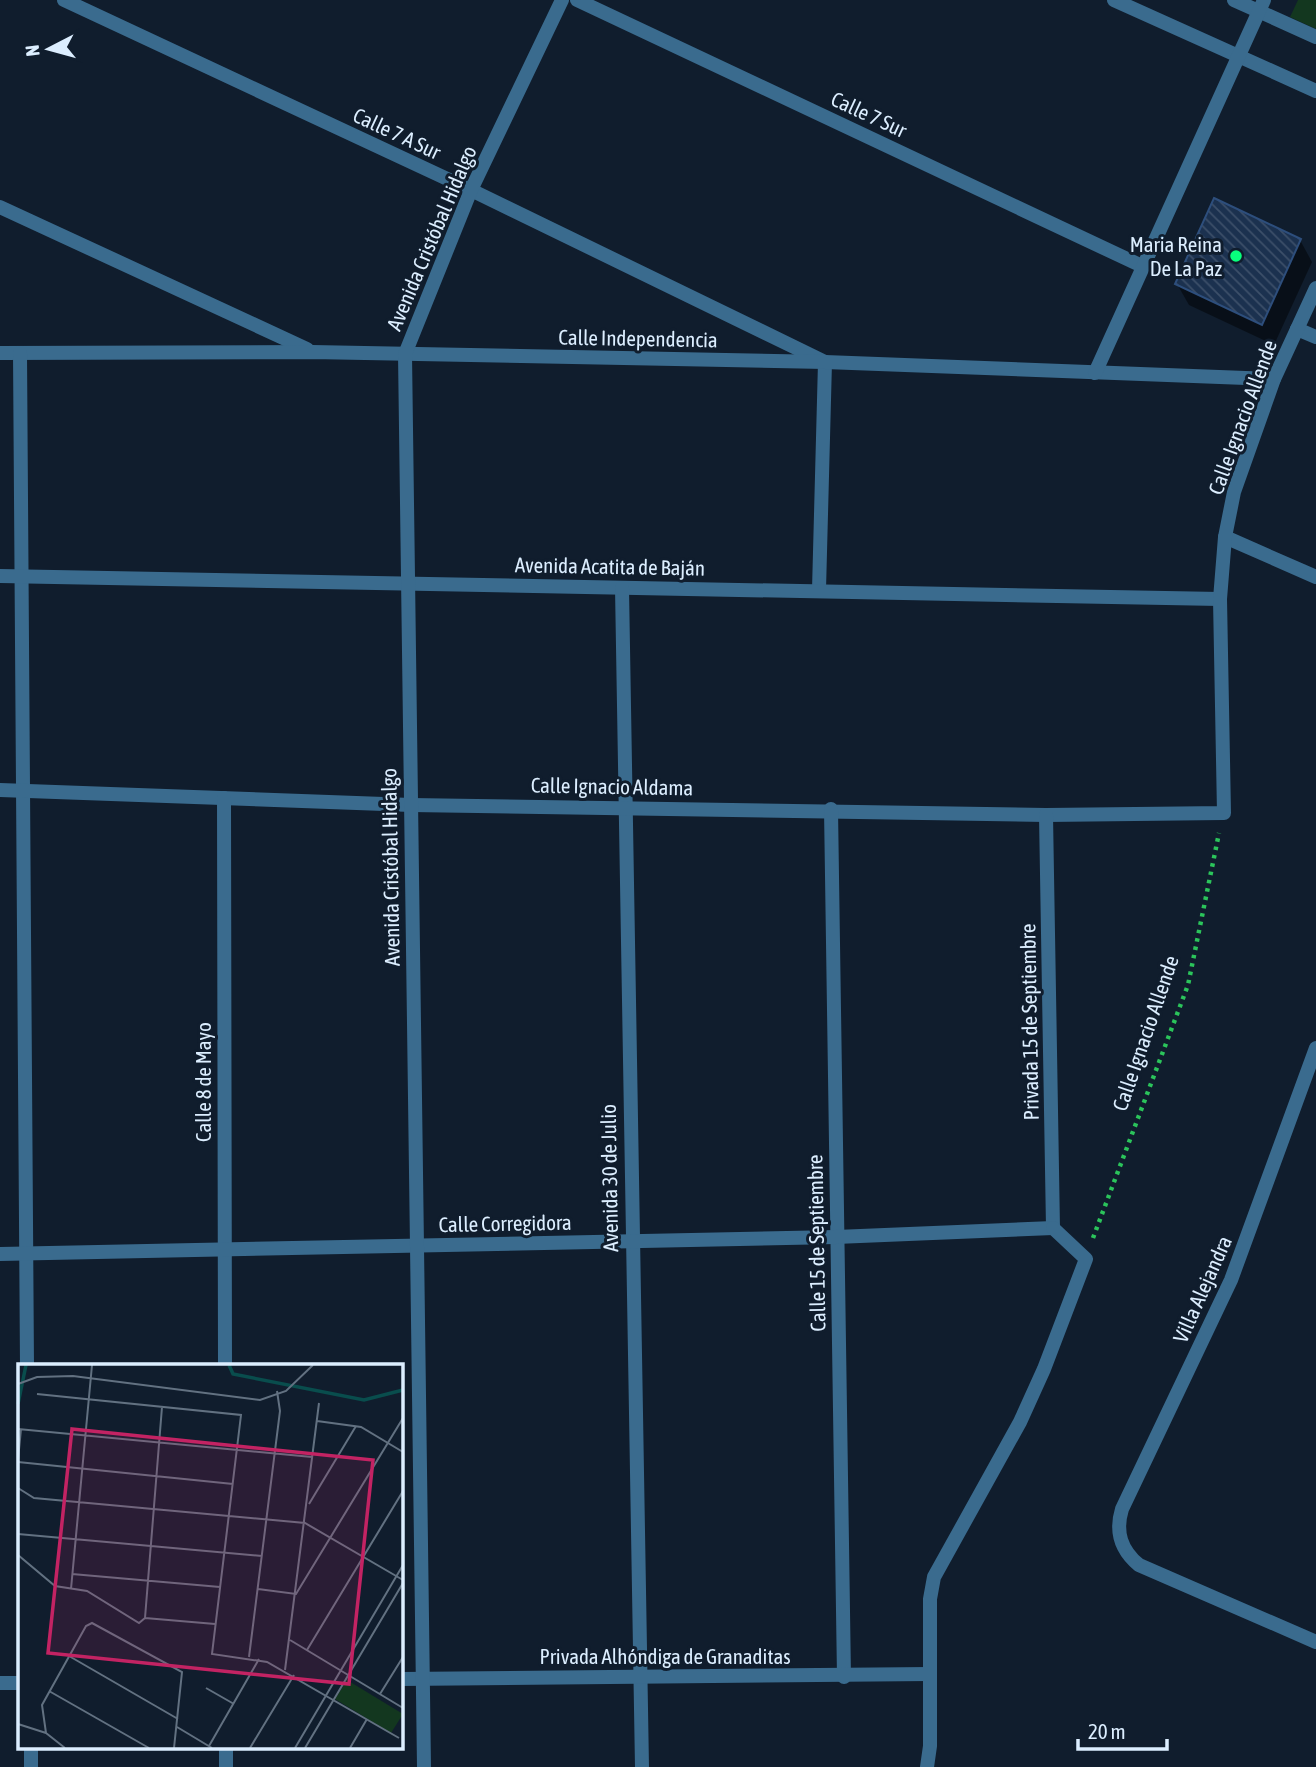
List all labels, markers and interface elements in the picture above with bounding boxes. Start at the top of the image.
north arrow [14,14,84,84]
text: N [21,44,44,58]
street label: Calle 7 Sur [827,86,911,142]
street label: Calle 7 A Sur [350,102,445,164]
street label: Avenida Cristóbal Hidalgo [381,142,481,334]
place label: Maria Reina De La Paz [1130,232,1222,280]
marker: Maria Reina De La Paz [1228,248,1244,264]
street label: Calle Independencia [558,325,718,351]
street label: Calle Ignacio Allende [1203,336,1281,498]
street label: Avenida Acatita de Baján [515,552,705,580]
street label: Avenida Cristóbal Hidalgo [376,768,404,966]
street label: Calle Ignacio Aldama [531,773,693,799]
street label: Privada 15 de Septiembre [1015,923,1043,1121]
street label: Calle Ignacio Allende [1107,952,1183,1114]
street label: Calle 8 de Mayo [191,1022,215,1142]
street label: Avenida 30 de Julio [596,1104,622,1252]
street label: Calle 15 de Septiembre [802,1154,830,1332]
street label: Calle Corregidora [438,1210,572,1236]
street label: Villa Alejandra [1168,1232,1236,1346]
inset map [18,1364,402,1750]
street label: Privada Alhóndiga de Granaditas [539,1644,791,1668]
scale bar [1078,1708,1167,1752]
text: 20 m [1088,1719,1126,1743]

